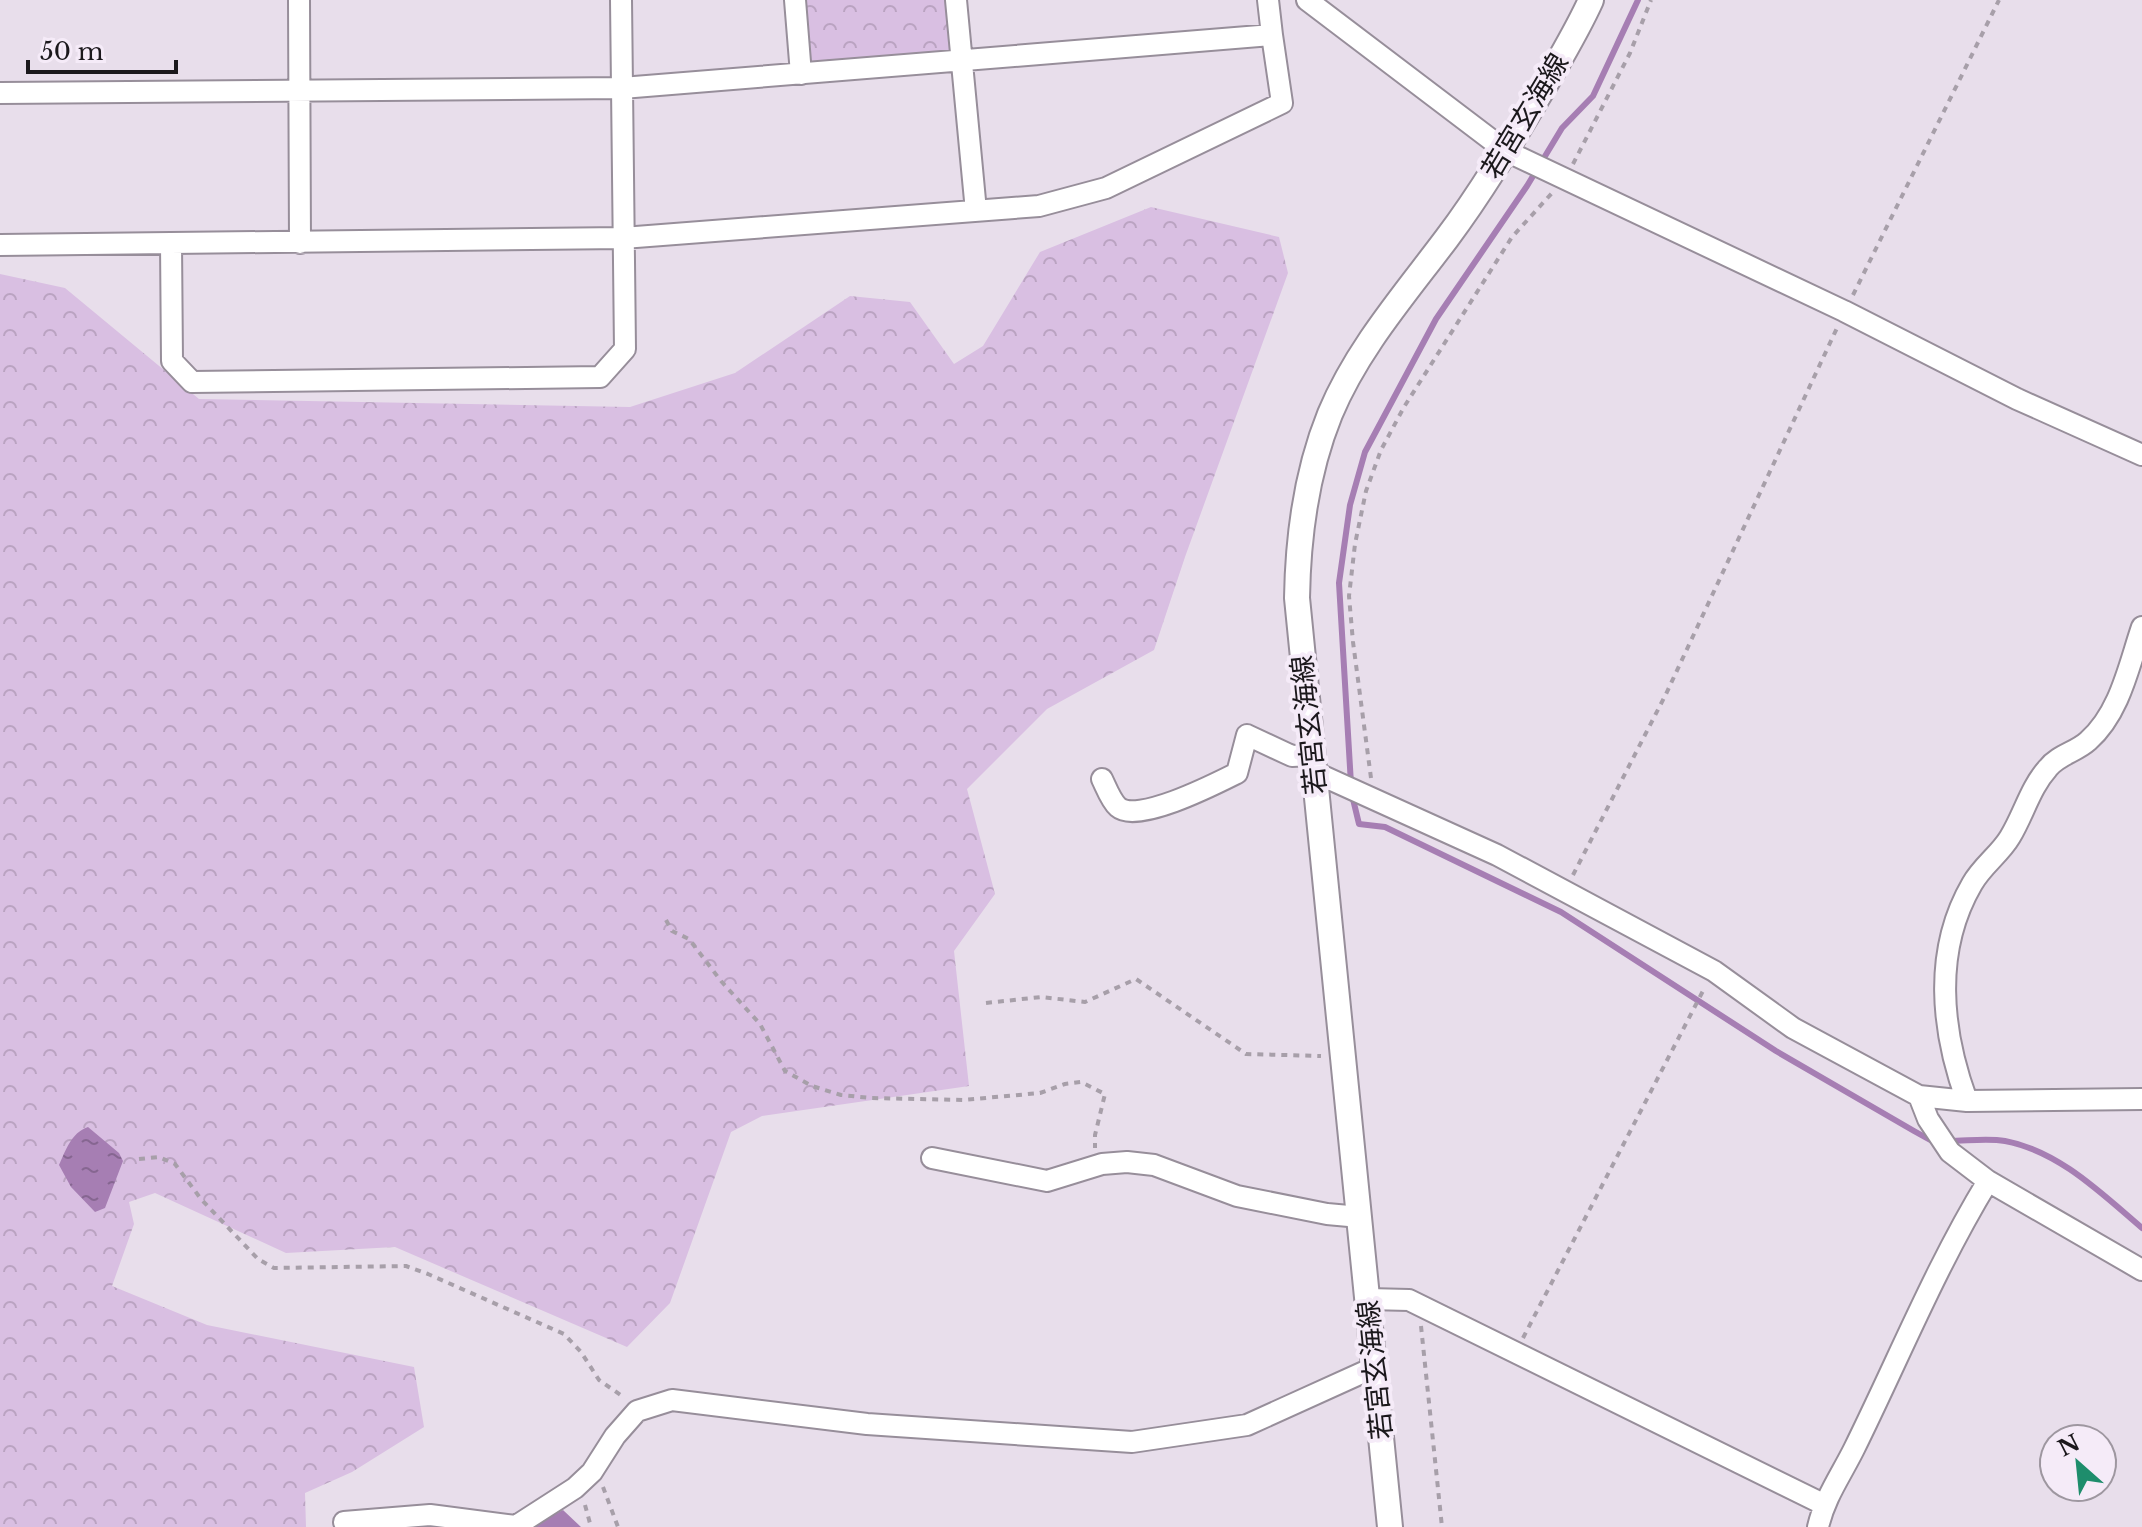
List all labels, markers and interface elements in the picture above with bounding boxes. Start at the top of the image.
scale bar [28,24,176,74]
text: 50 m [40,37,104,66]
street label: 若宮玄海線 [1474,47,1576,185]
street label: 若宮玄海線 [1284,654,1334,796]
street label: 若宮玄海線 [1350,1299,1400,1441]
north arrow [2038,1423,2118,1503]
text: N [2054,1429,2085,1462]

